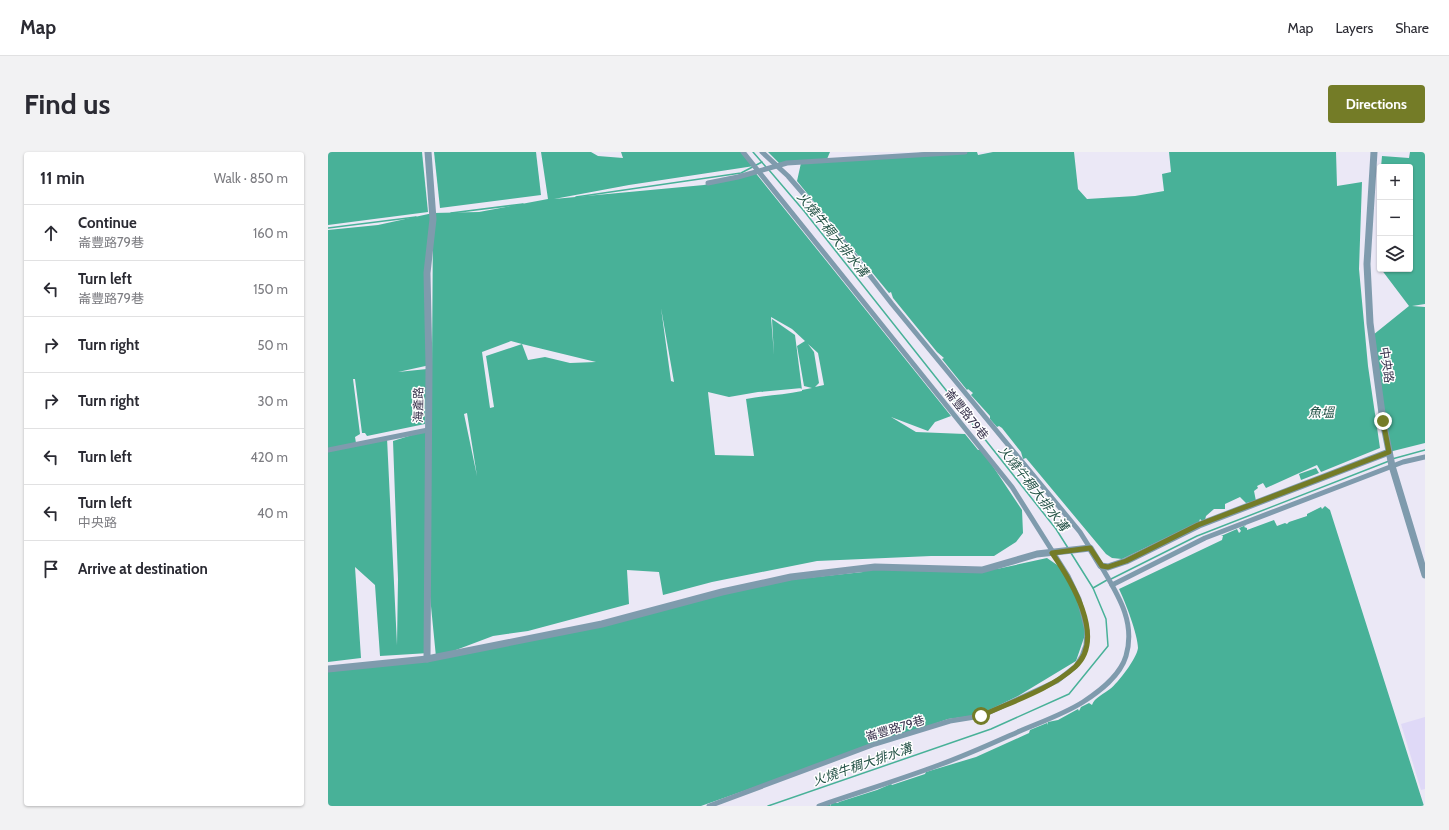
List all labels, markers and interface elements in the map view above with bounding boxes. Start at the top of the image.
text: Map [20,16,56,39]
text: Map [1288,19,1313,37]
text: Layers [1335,19,1373,37]
text: Share [1395,19,1429,37]
button: Directions [1328,85,1425,123]
text: Find us [24,87,110,121]
map controls [1377,164,1413,272]
button: + [1377,164,1413,200]
text: 11 min [40,168,85,188]
text: Walk · 850 m [214,170,288,186]
water label: 火燒牛稠大排水溝 [794,189,873,281]
button: − [1377,200,1413,236]
text: Continue [78,214,137,232]
icon: ahead [40,222,62,244]
text: 160 m [253,225,288,241]
text: 崙豐路79巷 [78,234,144,250]
button: layers [1377,236,1413,272]
text: Turn left [78,270,132,288]
icon: left [40,278,62,300]
text: 150 m [253,281,288,297]
text: 崙豐路79巷 [78,290,144,306]
icon: right [40,334,62,356]
text: Turn right [78,336,139,354]
text: 50 m [258,337,288,353]
street label: 中央路 [1377,346,1397,384]
street label: 崙豐路79巷 [942,386,992,442]
street label: 海產路 [410,387,426,423]
icon: right [40,390,62,412]
text: Turn right [78,392,139,410]
text: 30 m [258,393,288,409]
water label: 魚塭 [1308,404,1336,420]
route end [1374,412,1392,430]
water label: 火燒牛稠大排水溝 [996,442,1074,535]
icon: left [40,446,62,468]
text: Turn left [78,448,132,466]
text: 420 m [250,449,288,465]
text: Turn left [78,494,132,512]
icon: left [40,502,62,524]
text: 40 m [257,505,288,521]
text: 中央路 [78,514,117,530]
icon: arrive [40,558,62,580]
text: Arrive at destination [78,560,208,578]
route start [972,707,990,725]
street label: 崙豐路79巷 [864,712,926,744]
water label: 火燒牛稠大排水溝 [810,739,916,788]

